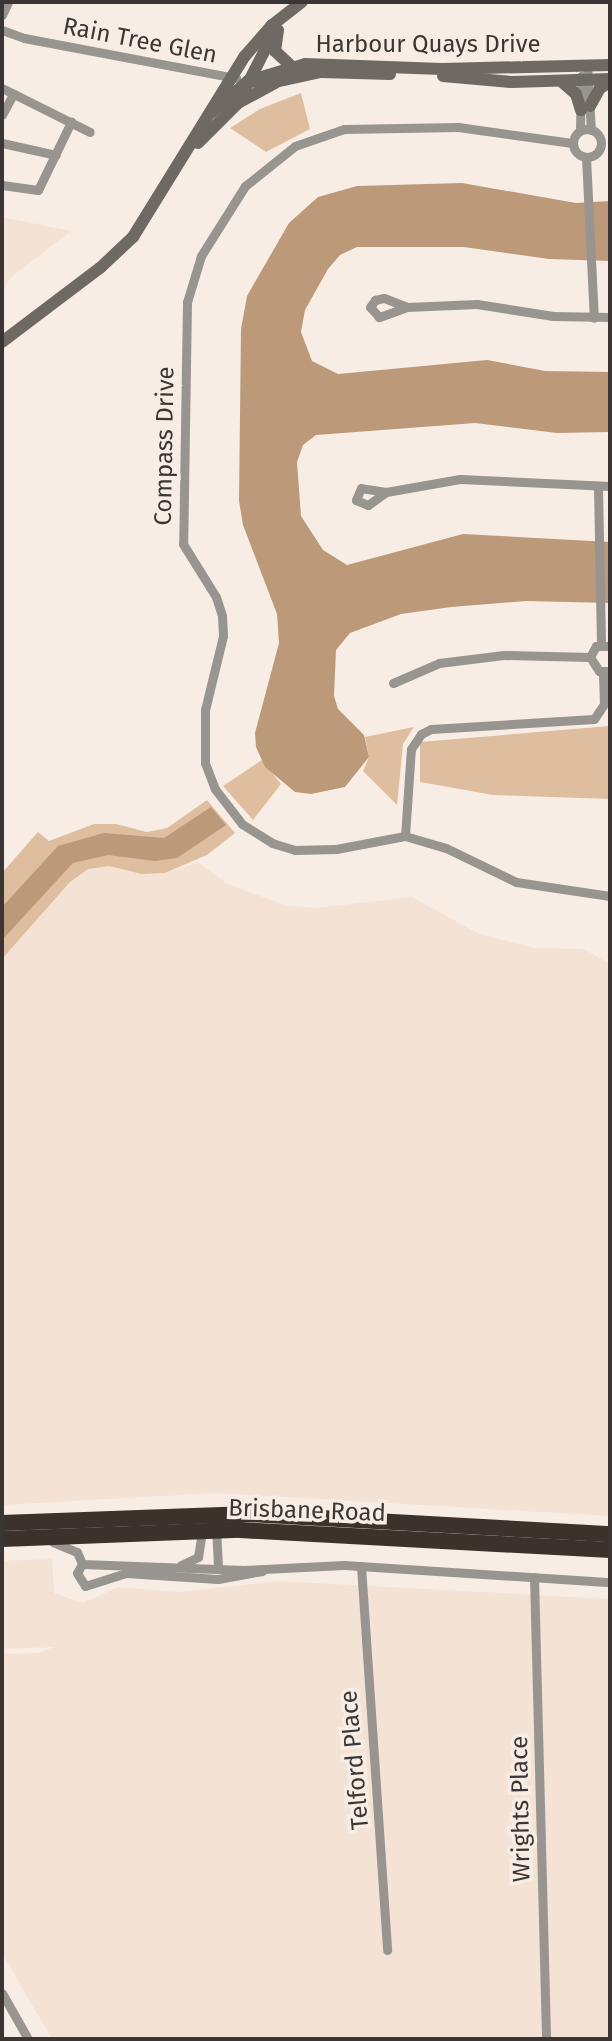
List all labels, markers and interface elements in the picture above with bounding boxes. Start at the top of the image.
street label: Rain Tree Glen [60,12,220,70]
street label: Harbour Quays Drive [315,31,541,59]
street label: Compass Drive [149,366,181,526]
street label: Brisbane Road [228,1494,386,1528]
street label: Telford Place [335,1689,375,1831]
street label: Wrights Place [505,1736,537,1882]

